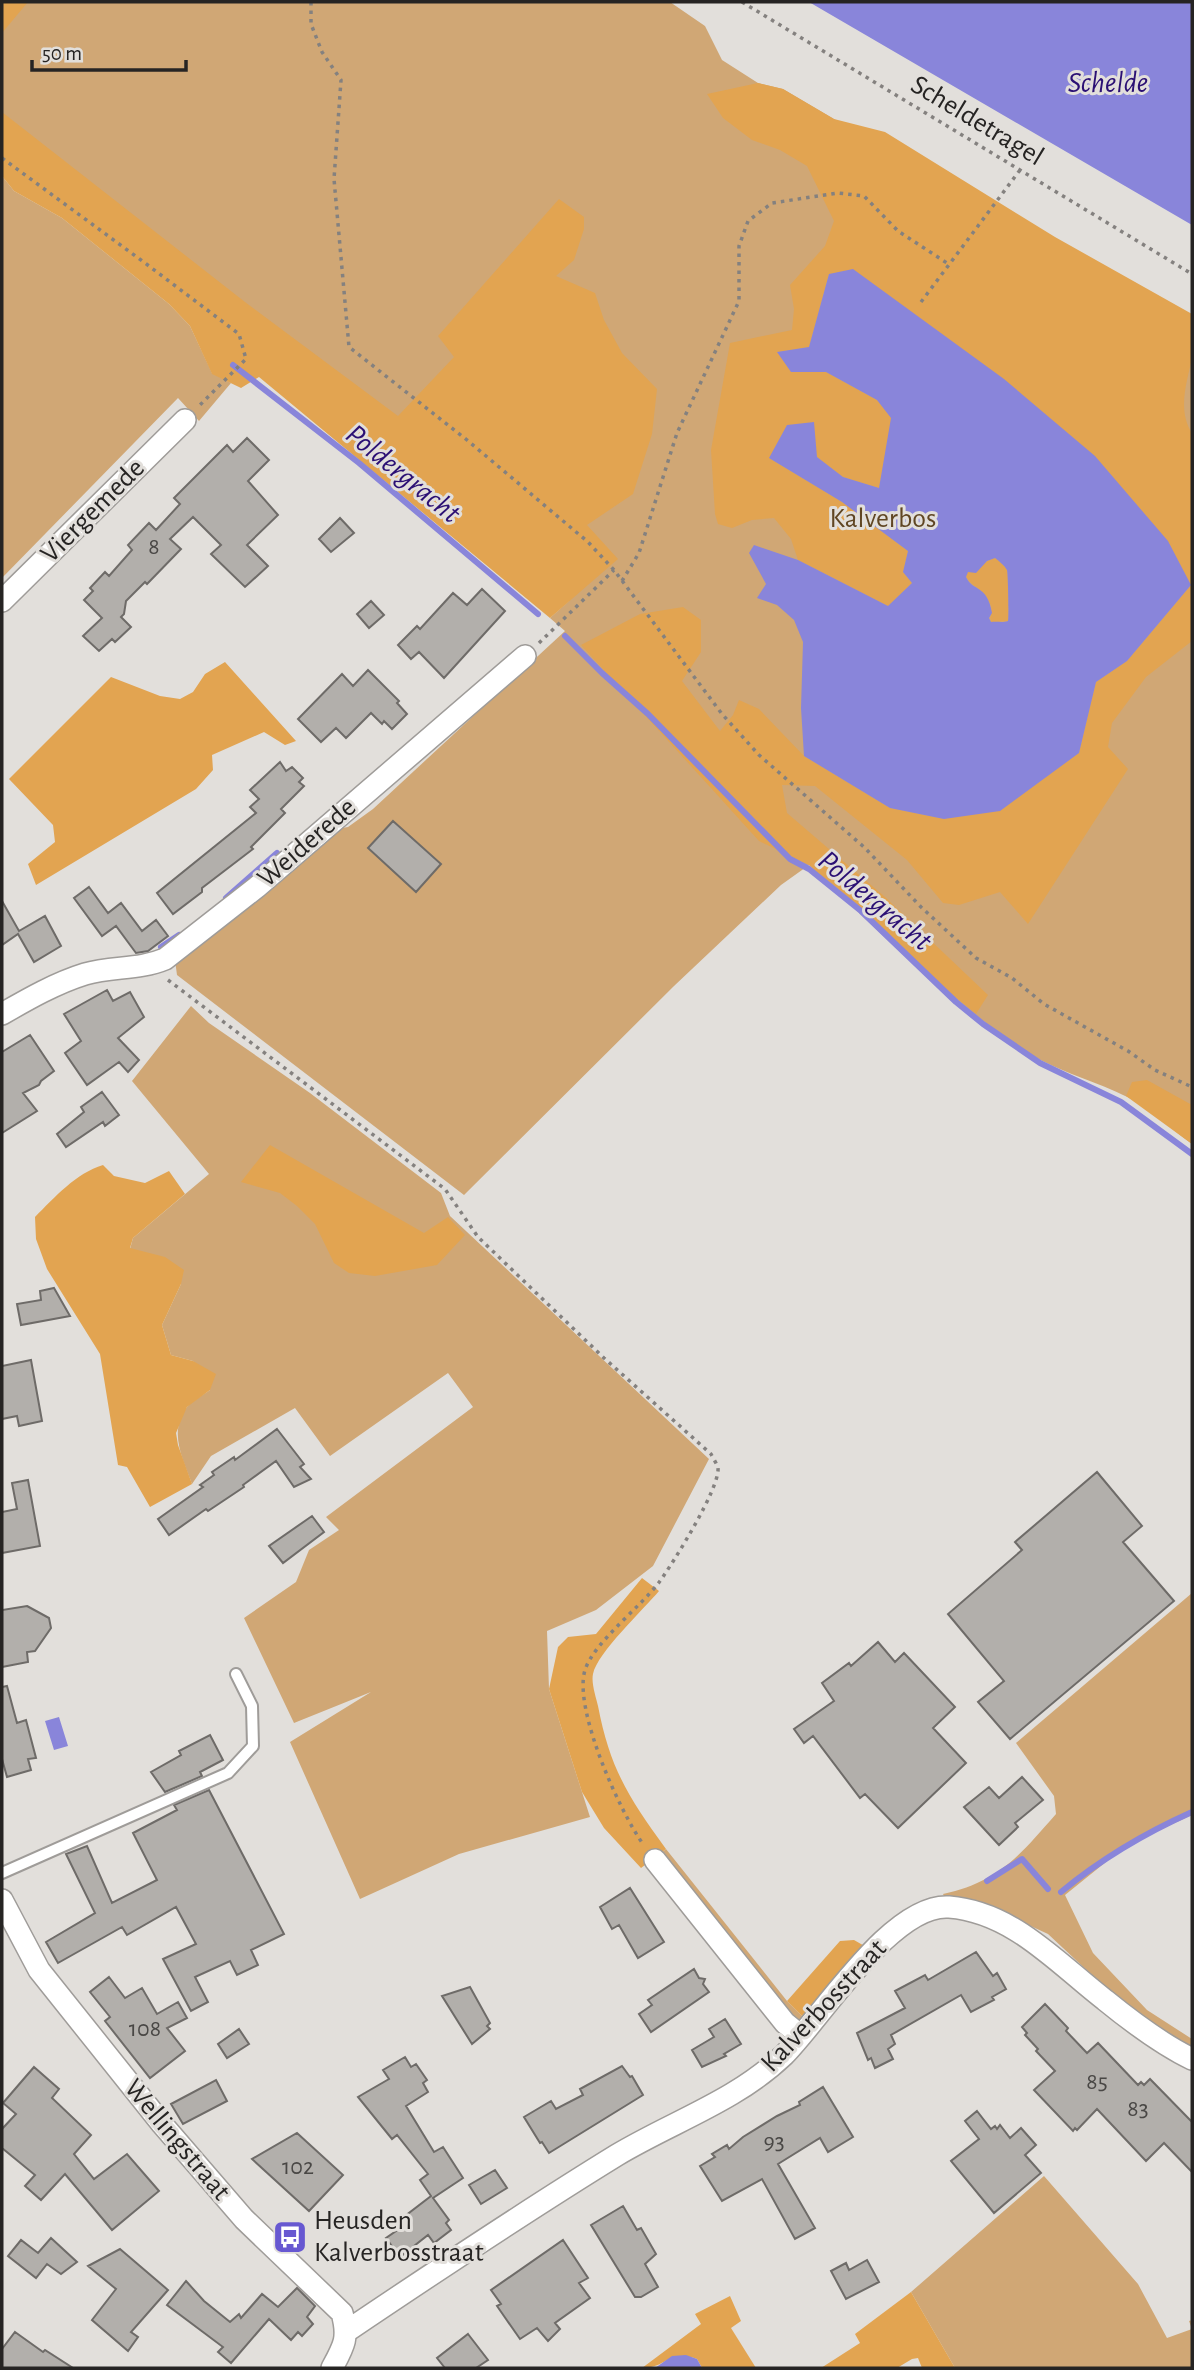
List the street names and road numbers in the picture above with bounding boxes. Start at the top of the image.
street label: Scheldetragel [906,71,1048,171]
street label: Viergemede [36,454,150,568]
street label: Weiderede [252,793,362,893]
street label: Kalverbosstraat [756,1934,892,2078]
street label: Wellingstraat [119,2074,235,2206]

